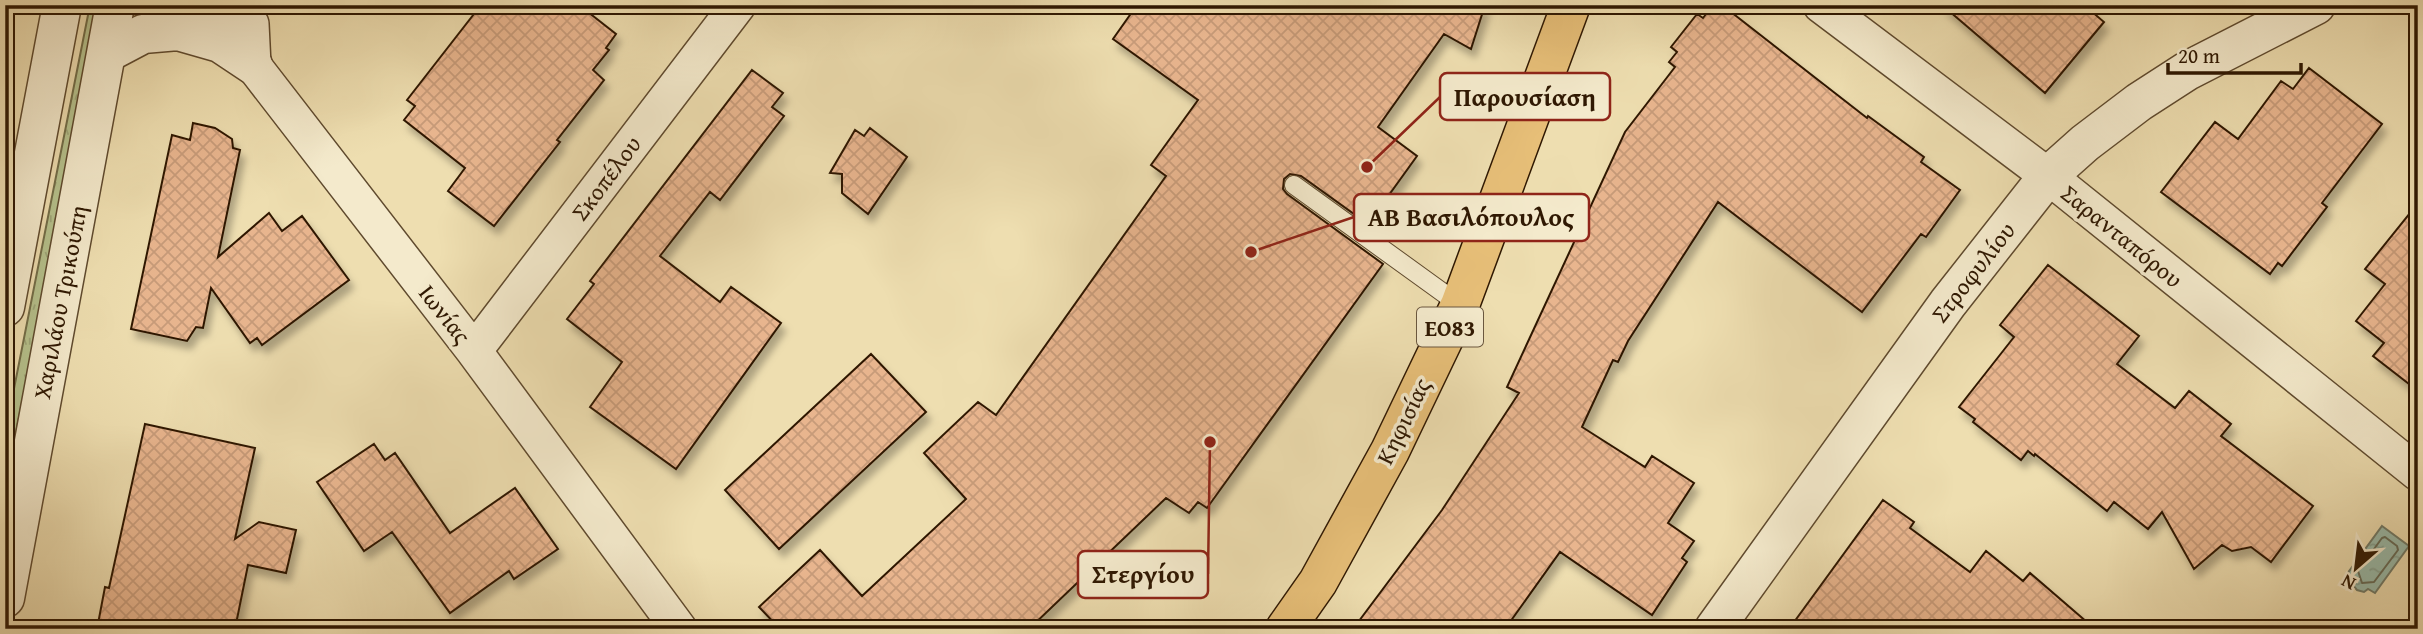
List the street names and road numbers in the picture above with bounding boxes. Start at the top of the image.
street label: Σκοπέλου [562,128,650,228]
street label: Σαρανταπόρου [2054,176,2190,296]
street label: Χαριλάου Τρικούπη [24,202,96,402]
street label: Στροφυλίου [1922,214,2024,330]
street label: Ιωνίας [411,277,479,351]
road number: ΕΟ83 [1417,308,1483,346]
street label: Κηφισίας [1367,372,1439,470]

